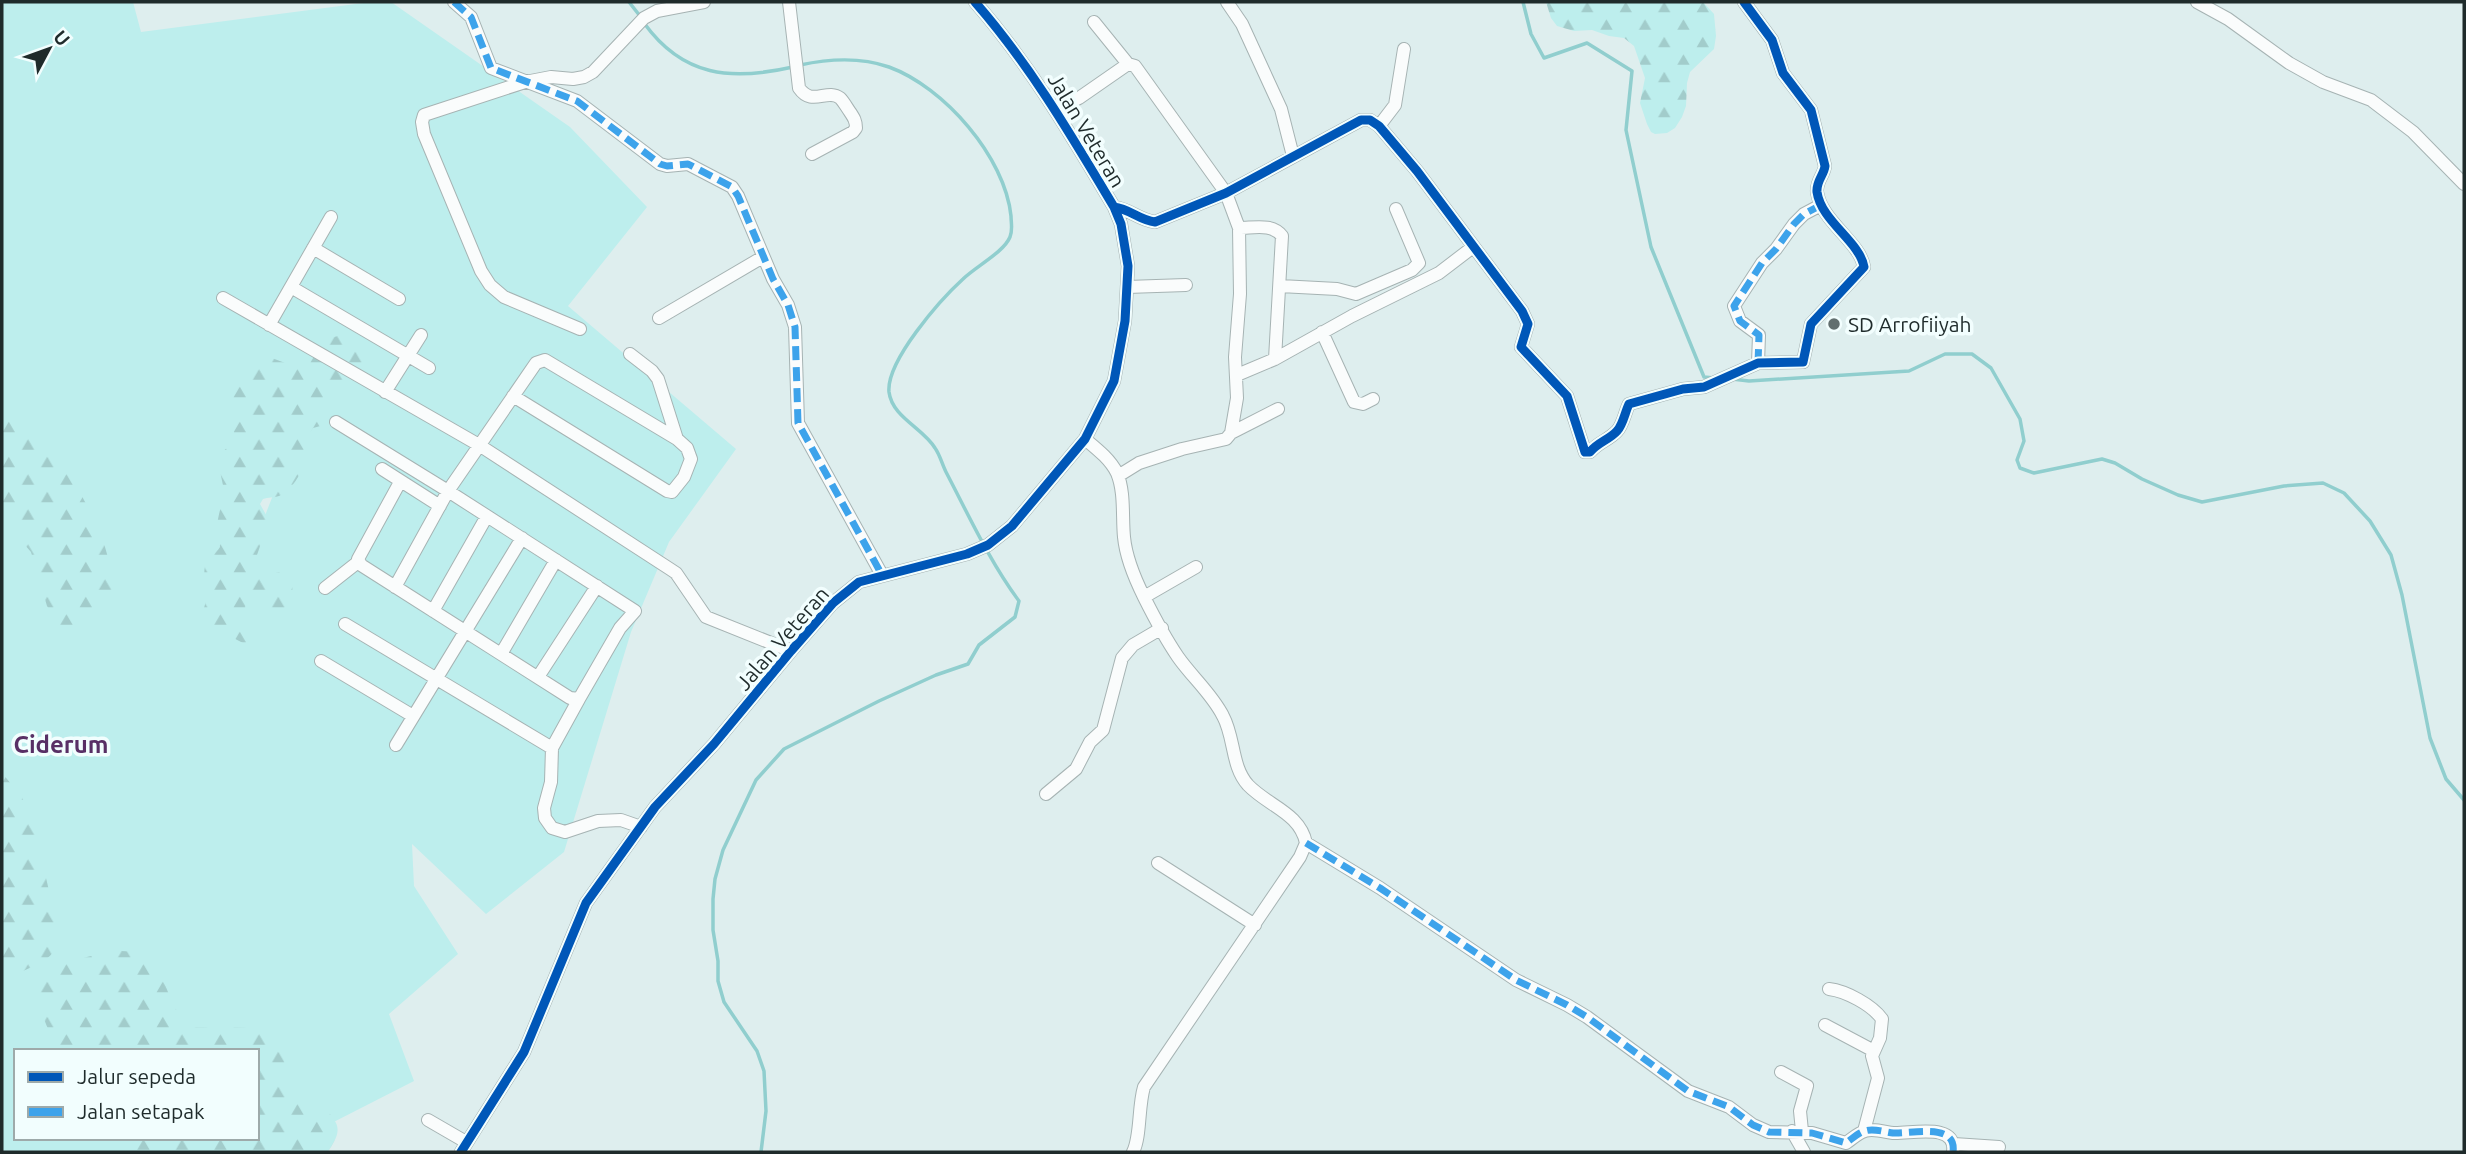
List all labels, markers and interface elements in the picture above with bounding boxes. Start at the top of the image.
north arrow [14,14,84,84]
text: U [49,26,75,50]
street label: Jalan Veteran [1044,69,1130,191]
place label: SD Arrofiiyah [1848,312,1972,336]
marker: SD Arrofiiyah [1826,316,1842,332]
street label: Jalan Veteran [731,581,833,695]
district label: Ciderum [14,731,108,758]
legend [14,1049,259,1140]
text: Jalur sepeda [77,1064,196,1088]
text: Jalan setapak [77,1099,205,1123]

